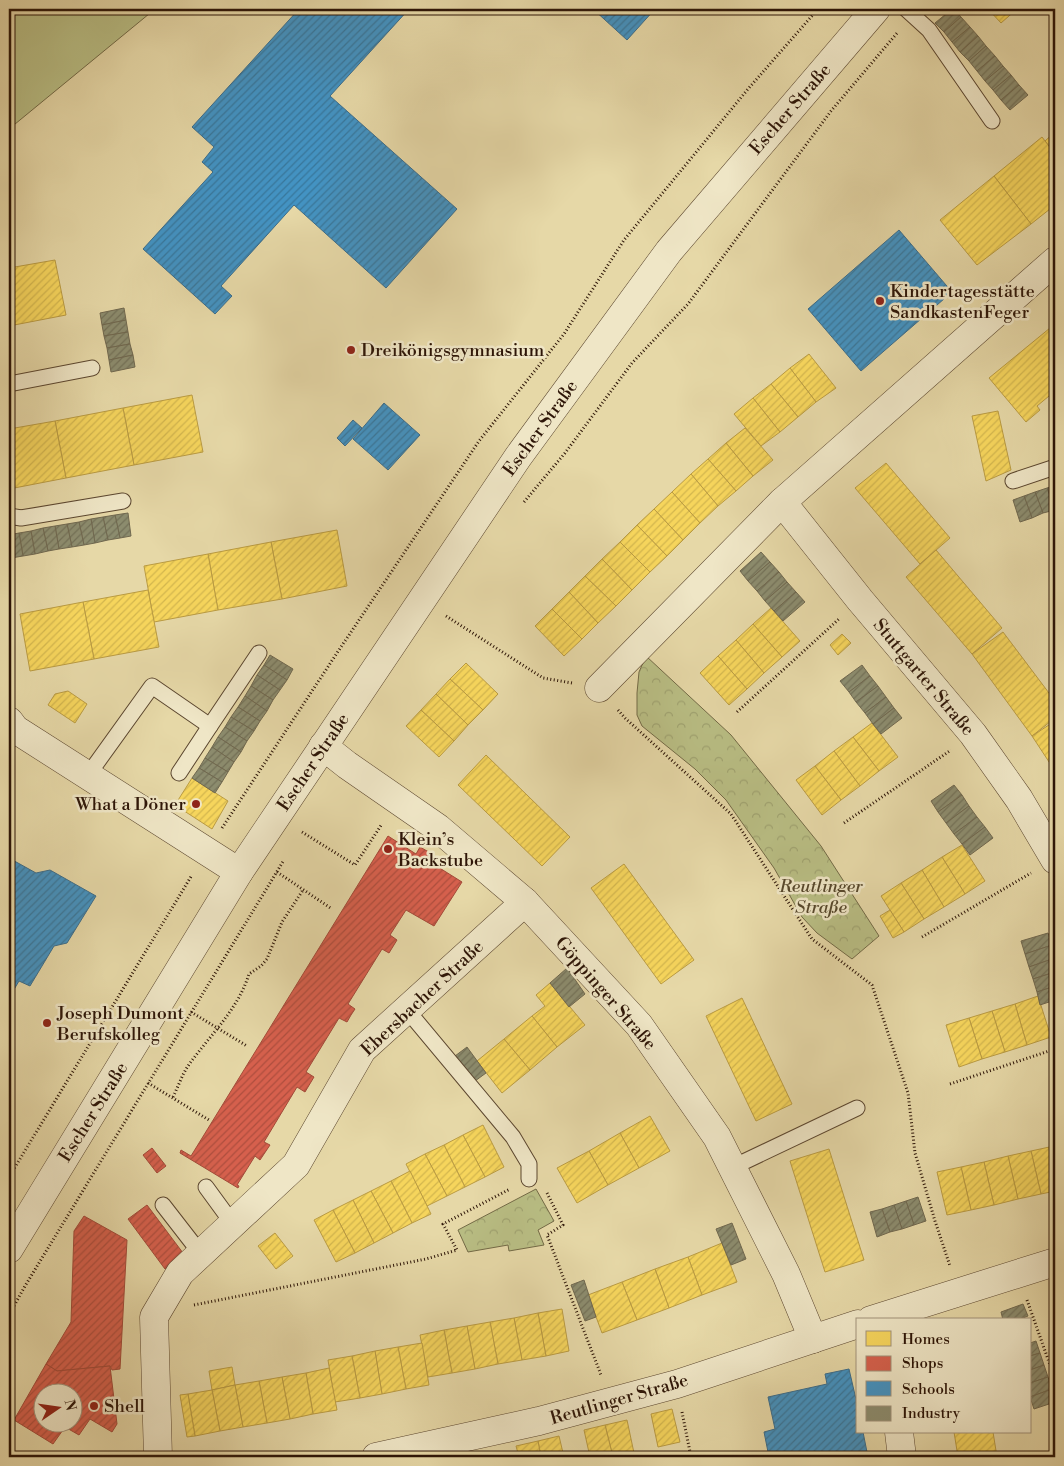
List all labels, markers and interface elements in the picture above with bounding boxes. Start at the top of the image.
street label: Escher Straße [745,59,836,160]
place label: Kindertagesstätte SandkastenFeger [890,280,1035,324]
marker: Kindertagesstätte SandkastenFeger [874,295,886,307]
place label: Dreikönigsgymnasium [361,339,545,362]
marker: Dreikönigsgymnasium [345,344,357,356]
street label: Escher Straße [498,376,583,481]
street label: Stuttgarter Straße [868,614,979,741]
street label: Escher Straße [272,709,355,816]
place label: What a Döner [74,793,186,816]
marker: What a Döner [190,798,202,810]
place label: Klein’s Backstube [397,828,483,872]
marker: Klein’s Backstube [382,843,394,855]
park label: Reutlinger Straße [778,875,863,919]
street label: Göppinger Straße [550,932,661,1055]
street label: Ebersbacher Straße [356,935,489,1061]
place label: Joseph Dumont Berufskolleg [56,1002,184,1046]
marker: Joseph Dumont Berufskolleg [41,1017,53,1029]
street label: Escher Straße [54,1058,133,1166]
legend [856,1318,1032,1434]
text: Homes [902,1330,950,1349]
text: Shops [902,1354,943,1373]
street label: Reutlinger Straße [547,1369,691,1430]
text: Schools [902,1380,955,1399]
north arrow [32,1384,82,1434]
place label: Shell [104,1395,145,1418]
text: N [60,1398,80,1413]
marker: Shell [88,1400,100,1412]
text: Industry [902,1404,961,1423]

